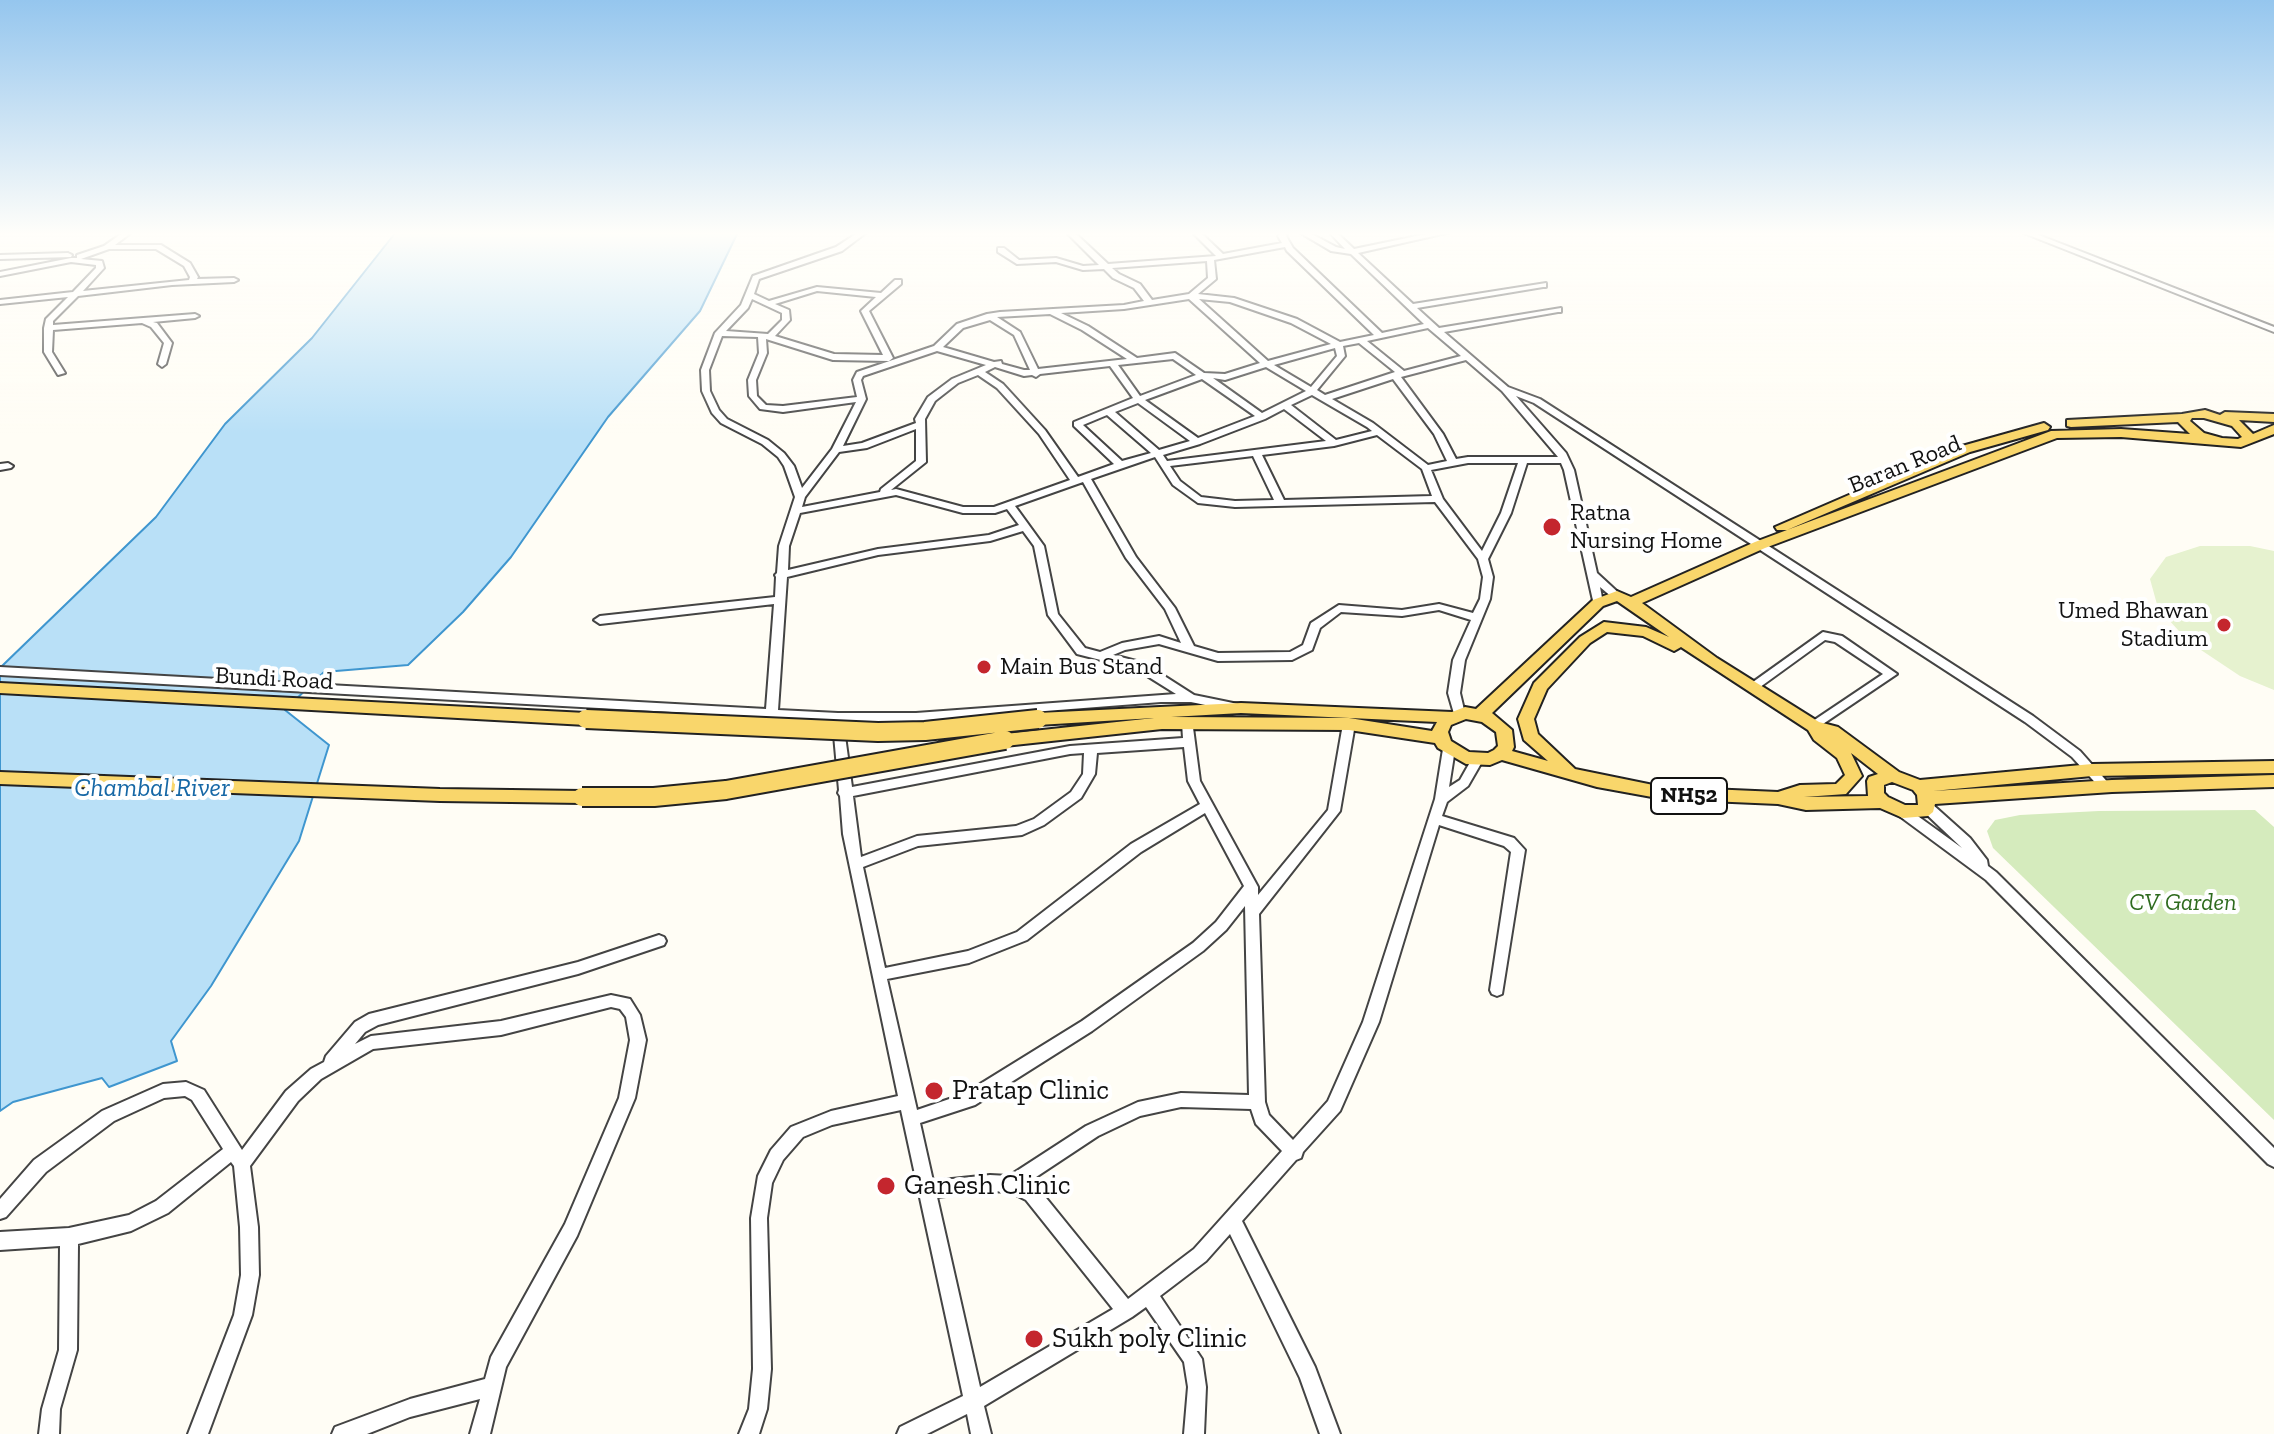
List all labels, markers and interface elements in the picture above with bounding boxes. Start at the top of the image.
street label: Baran Road [1845,429,1965,501]
place label: Ratna Nursing Home [1570,499,1722,555]
marker: Ratna Nursing Home [1541,516,1563,538]
place label: Umed Bhawan Stadium [2058,597,2208,653]
marker: Umed Bhawan Stadium [2215,616,2233,634]
place label: Main Bus Stand [1000,653,1163,681]
marker: Main Bus Stand [975,658,993,676]
street label: Bundi Road [214,662,334,696]
water label: Chambal River [74,773,230,805]
road number: NH52 [1651,778,1727,814]
park label: CV Garden [2129,889,2237,917]
place label: Pratap Clinic [952,1074,1109,1108]
marker: Pratap Clinic [923,1080,945,1102]
place label: Ganesh Clinic [904,1169,1071,1203]
marker: Ganesh Clinic [875,1175,897,1197]
place label: Sukh poly Clinic [1052,1322,1247,1356]
marker: Sukh poly Clinic [1023,1328,1045,1350]

